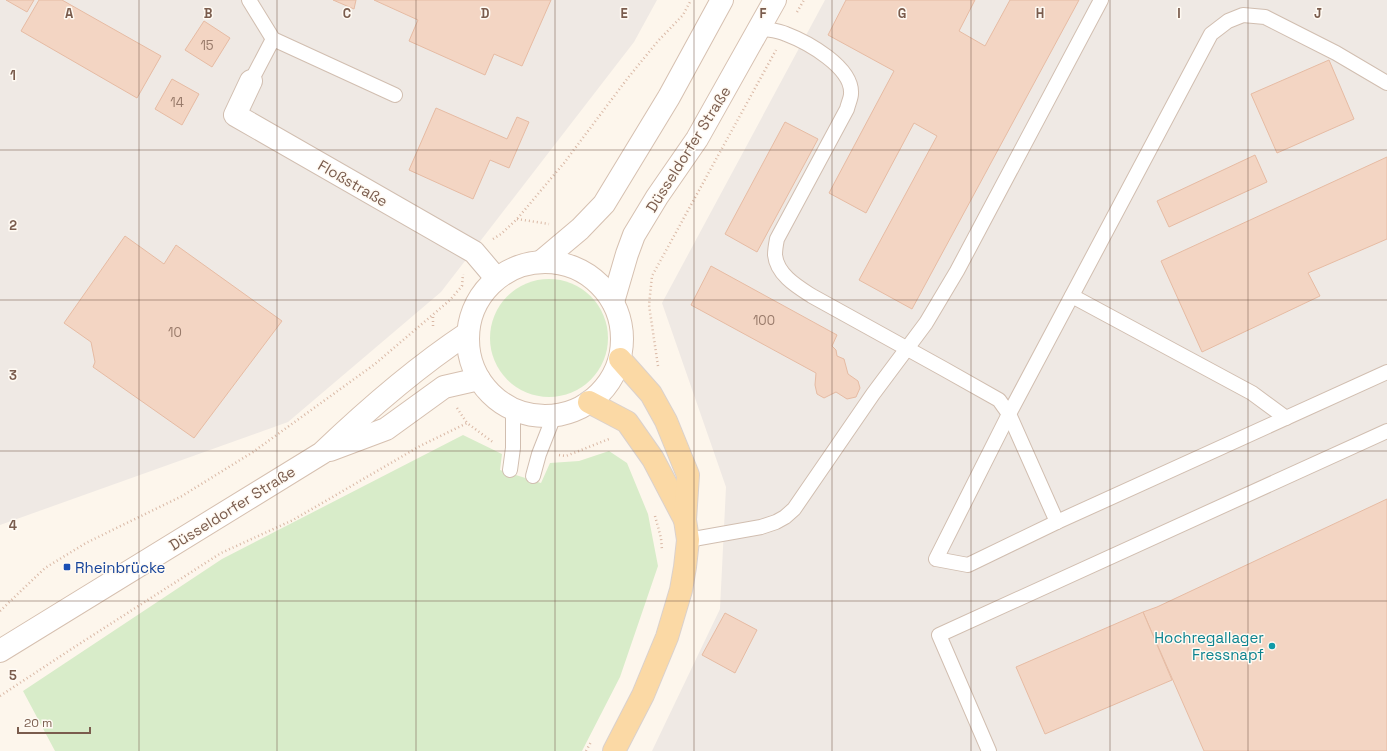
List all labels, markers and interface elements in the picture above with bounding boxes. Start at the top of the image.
text: A [65,5,74,22]
text: B [204,5,213,22]
text: C [343,5,351,22]
text: D [481,5,490,22]
text: E [620,5,628,22]
text: F [760,5,767,22]
text: G [898,5,906,22]
text: H [1036,5,1044,22]
text: I [1177,5,1181,22]
text: J [1314,5,1322,22]
house number: 15 [200,37,214,54]
text: 1 [10,67,16,84]
street label: Düsseldorfer Straße [641,82,735,216]
house number: 14 [170,94,184,111]
street label: Floßstraße [315,155,391,211]
text: 2 [9,217,17,234]
house number: 100 [753,312,775,329]
house number: 10 [168,324,182,341]
text: 3 [9,367,17,384]
street label: Düsseldorfer Straße [165,461,299,555]
text: 4 [9,517,17,534]
place label: Rheinbrücke [75,558,166,577]
marker: Rheinbrücke [62,562,72,572]
place label: Hochregallager Fressnapf [1154,628,1264,664]
marker: Hochregallager Fressnapf [1267,641,1277,651]
text: 5 [9,667,17,684]
scale bar [18,709,90,735]
text: 20 m [24,715,52,731]

